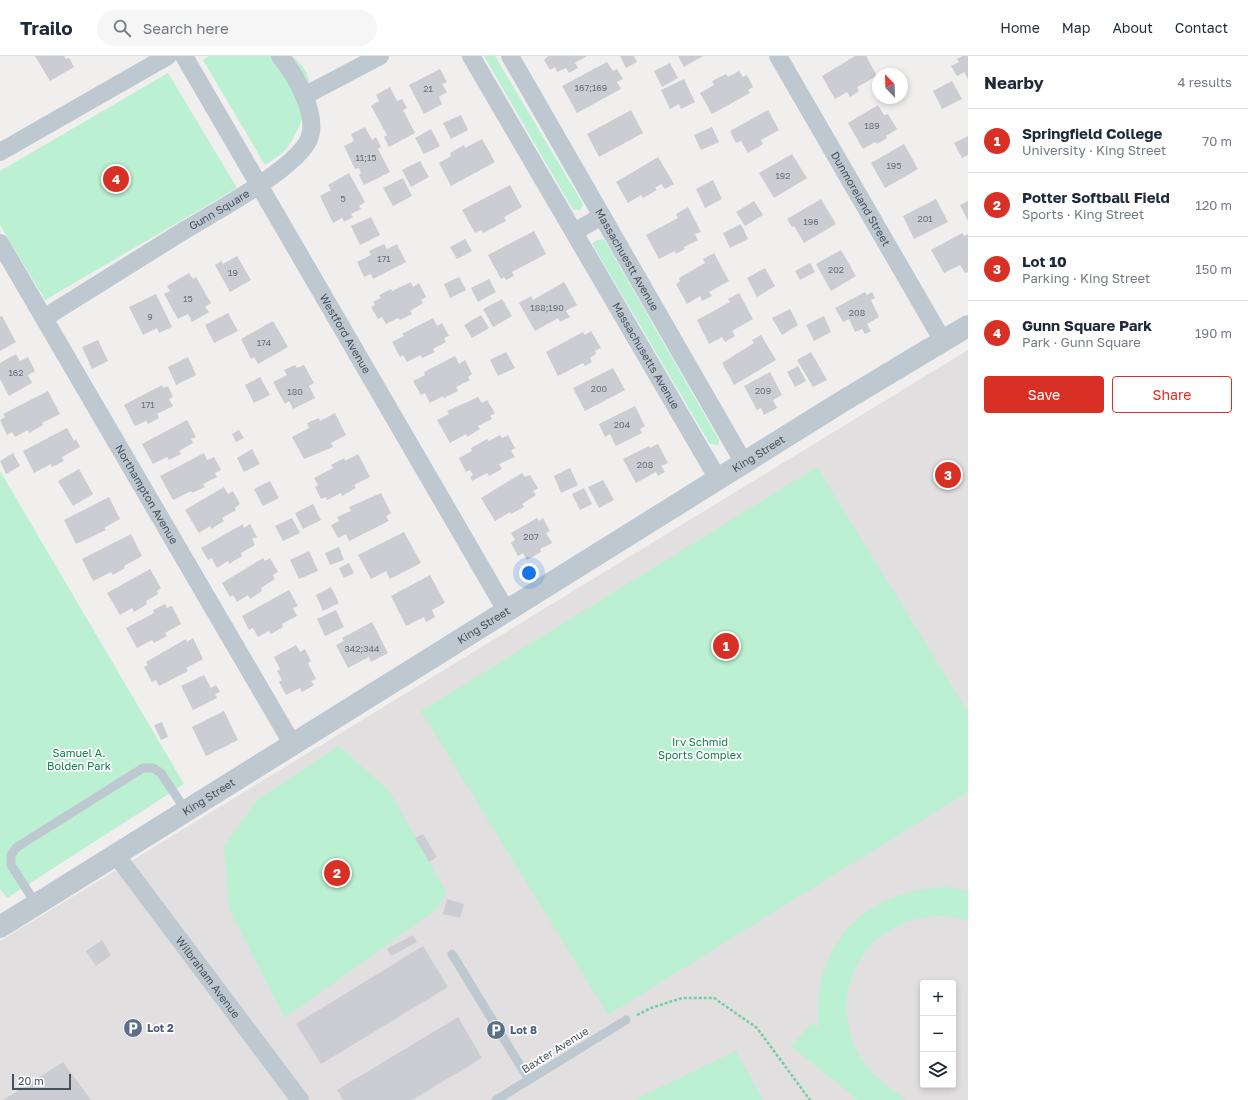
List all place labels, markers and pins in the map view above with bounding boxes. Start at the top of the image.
pin: 4 [103,164,129,194]
pin: 3 [935,460,961,490]
pin: 1 [713,631,739,661]
pin: 2 [324,858,350,888]
parking icon: Lot 2 [122,1017,144,1039]
parking icon: Lot 8 [485,1019,507,1041]
place label: Lot 2 [147,1021,174,1034]
place label: Lot 8 [510,1023,537,1036]

